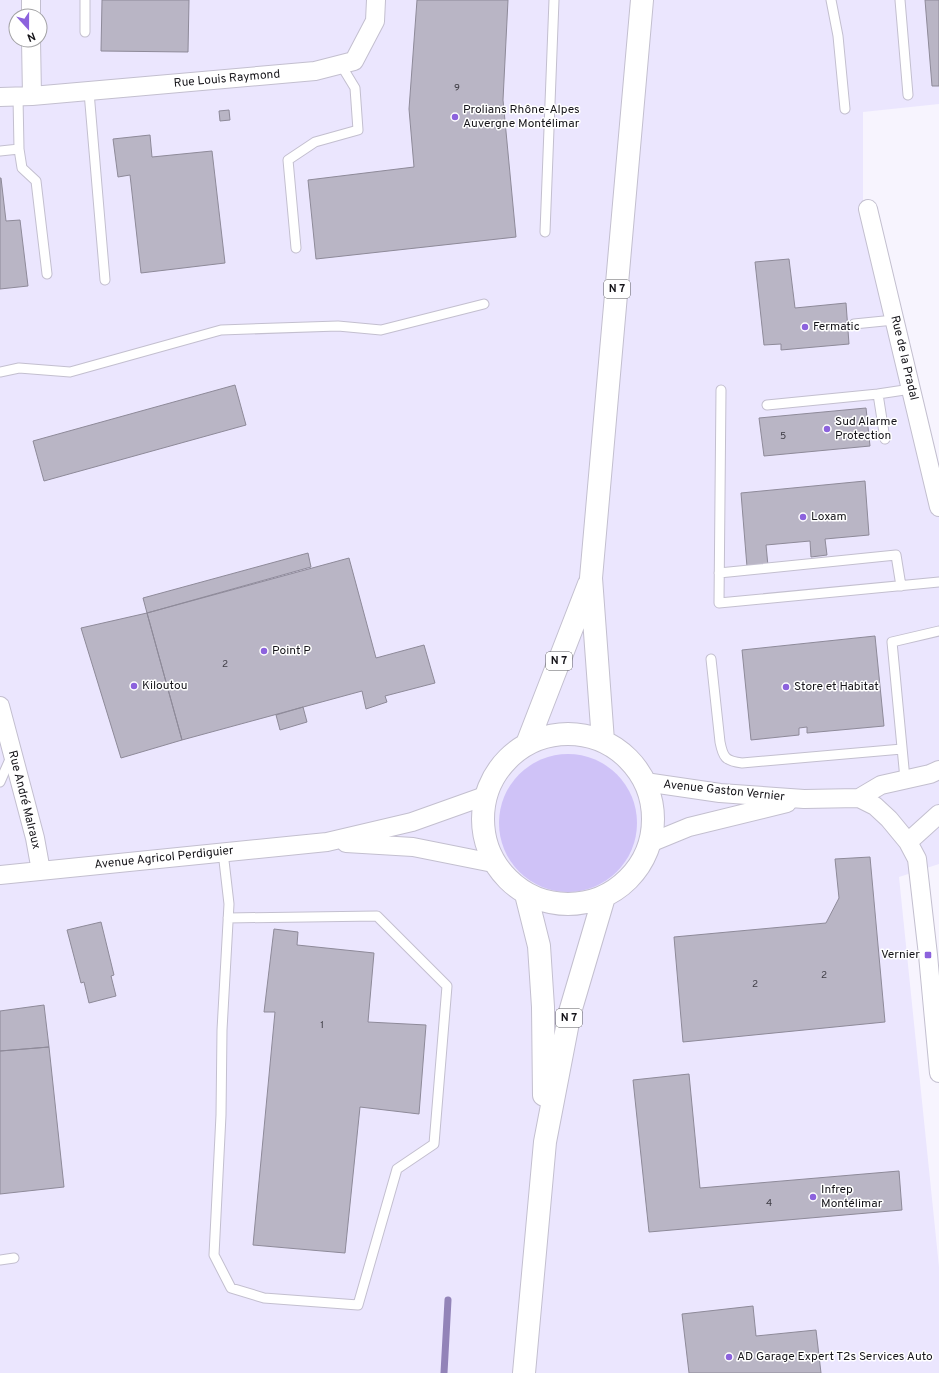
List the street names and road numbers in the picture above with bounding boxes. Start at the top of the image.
street label: Rue Louis Raymond [173,66,281,92]
road number: N 7 [604,280,630,298]
street label: Rue de la Pradal [886,314,922,402]
road number: N 7 [546,652,572,670]
street label: Rue André Malraux [4,749,44,851]
street label: Avenue Gaston Vernier [662,777,786,805]
street label: Avenue Agricol Perdiguier [94,843,235,873]
road number: N 7 [556,1009,582,1027]

